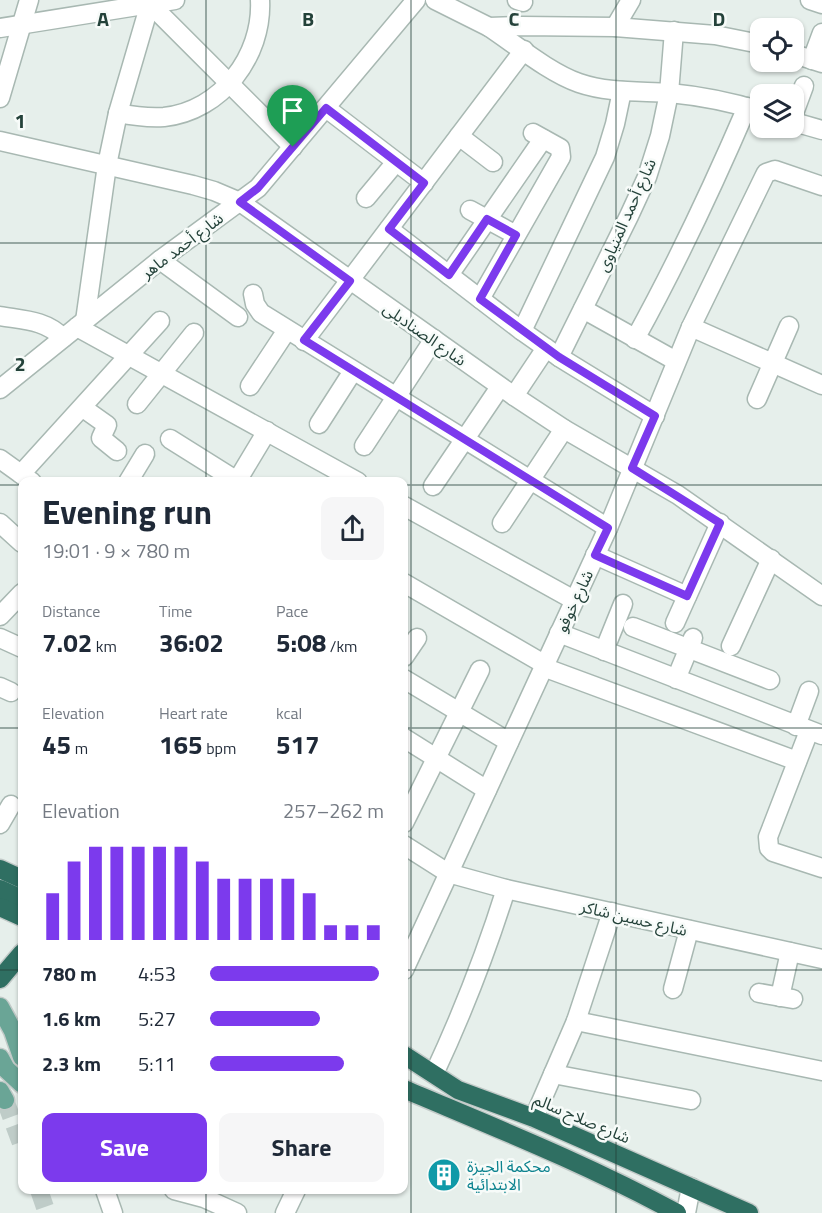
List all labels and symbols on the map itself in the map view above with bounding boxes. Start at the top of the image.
text: A [97,3,109,34]
text: B [302,3,314,34]
text: C [509,3,520,34]
text: D [713,3,725,34]
pin [267,85,318,147]
text: 1 [14,105,26,136]
street label: شارع أحمد المنياوى [590,154,663,276]
street label: شارع أحمد ماهر [135,206,229,285]
street label: شارع الصناديلى [378,296,472,372]
text: 2 [14,348,26,379]
street label: شارع خوفو [549,566,600,637]
street label: شارع حسين شاكر [577,894,690,943]
street label: شارع صلاح سالم [530,1087,634,1150]
place label: محكمة الجيزة الابتدائية [467,1154,551,1196]
building icon: محكمة الجيزة الابتدائية [426,1157,462,1193]

